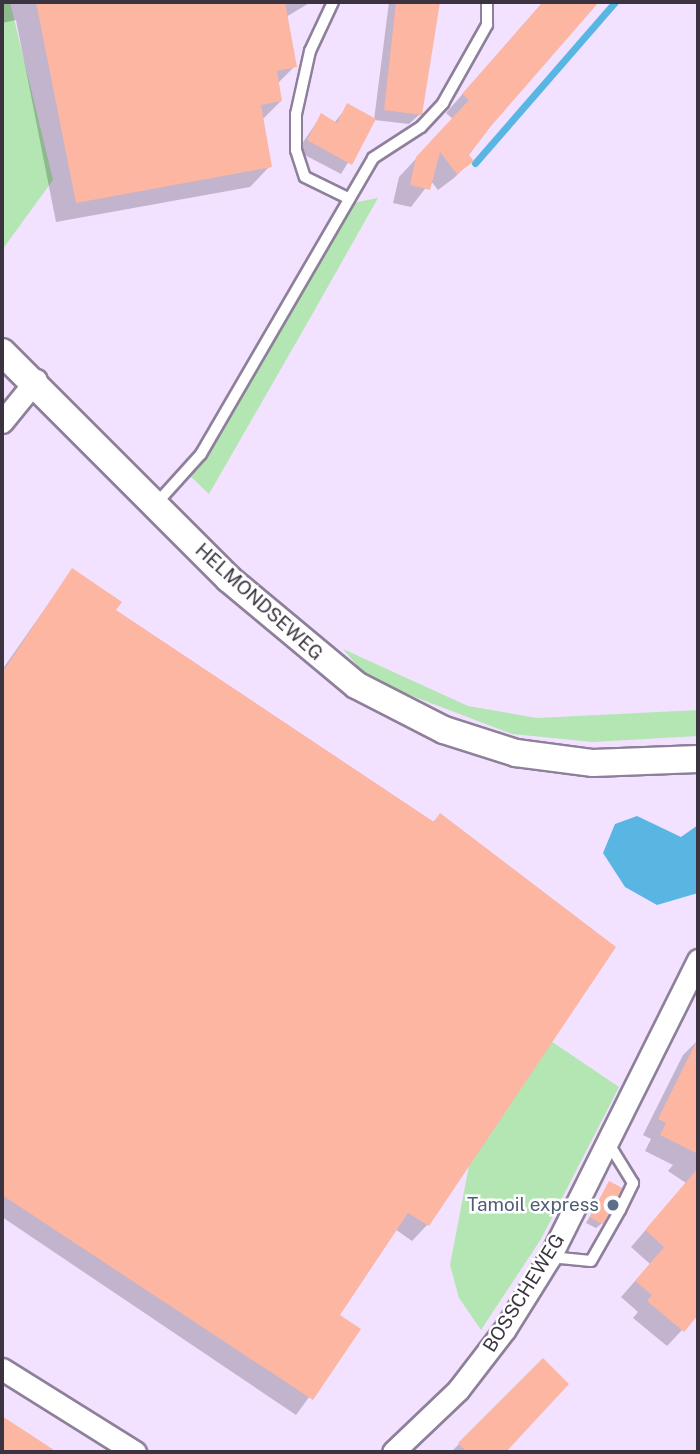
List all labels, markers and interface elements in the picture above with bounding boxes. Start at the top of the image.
street label: HELMONDSEWEG [190,539,328,665]
place label: Tamoil express [467,1194,599,1216]
marker: Tamoil express [605,1197,621,1213]
street label: BOSSCHEWEG [479,1230,569,1356]

